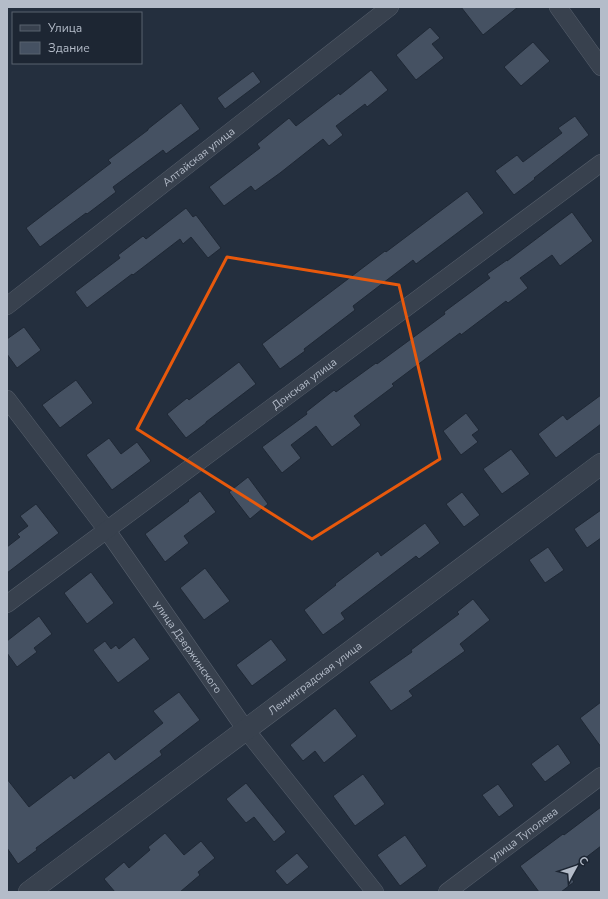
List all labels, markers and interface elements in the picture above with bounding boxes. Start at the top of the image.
legend [12,12,142,64]
text: Улица [47,20,82,36]
text: Здание [48,40,90,56]
street label: Алтайская улица [160,124,238,190]
street label: Донская улица [269,355,340,413]
street label: улица Дзержинского [150,598,225,696]
street label: Ленинградская улица [265,638,365,719]
street label: улица Туполева [487,804,561,865]
north arrow [556,847,596,887]
text: С [575,853,592,869]

